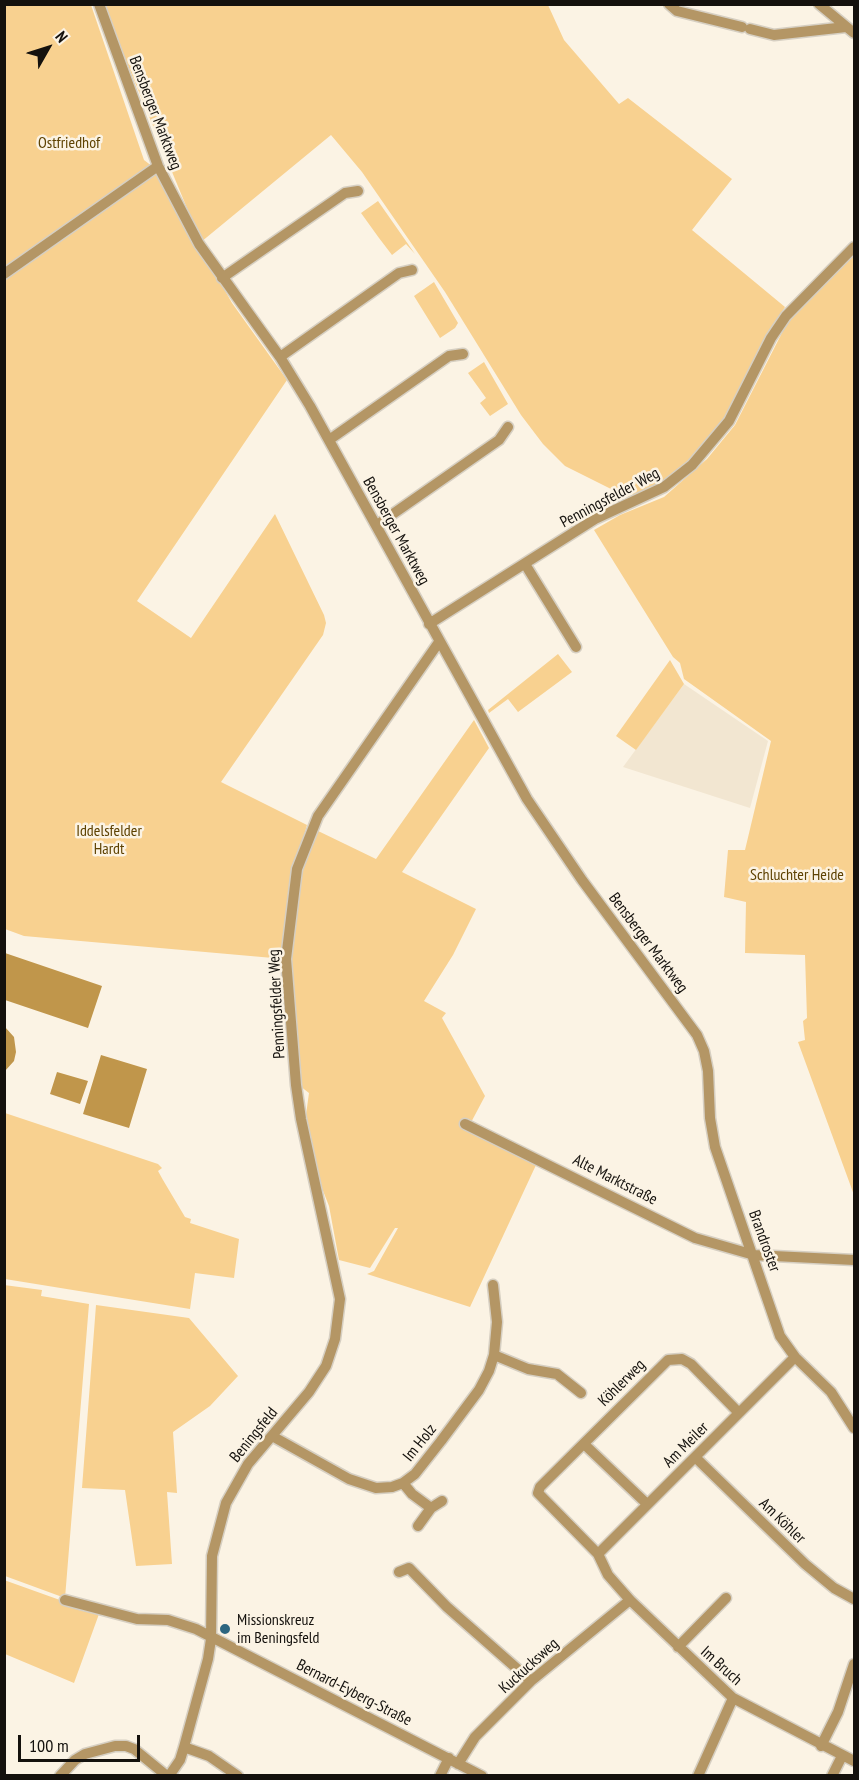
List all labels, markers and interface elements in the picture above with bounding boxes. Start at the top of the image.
north arrow [18,18,78,78]
text: N [51,27,72,46]
street label: Bensberger Marktweg [125,54,185,172]
park label: Ostfriedhof [38,133,100,153]
street label: Penningsfelder Weg [557,464,663,532]
street label: Bensberger Marktweg [358,474,434,588]
park label: Iddelsfelder Hardt [76,821,142,859]
park label: Schluchter Heide [750,865,844,885]
street label: Bensberger Marktweg [604,889,692,997]
street label: Penningsfelder Weg [265,949,289,1059]
street label: Alte Marktstraße [570,1151,660,1209]
street label: Brandroster [744,1208,784,1274]
street label: Köhlerweg [594,1355,650,1411]
street label: Beningsfeld [226,1404,282,1466]
street label: Am Meiler [659,1418,713,1472]
street label: Im Holz [399,1420,441,1466]
street label: Am Köhler [755,1494,809,1548]
place label: Missionskreuz im Beningsfeld [237,1610,320,1648]
marker: Missionskreuz im Beningsfeld [218,1622,232,1636]
street label: Kuckucksweg [495,1634,563,1698]
street label: Im Bruch [696,1642,746,1690]
street label: Bernard-Eyberg-Straße [293,1656,415,1730]
scale bar [21,1723,142,1761]
text: 100 m [29,1734,69,1757]

